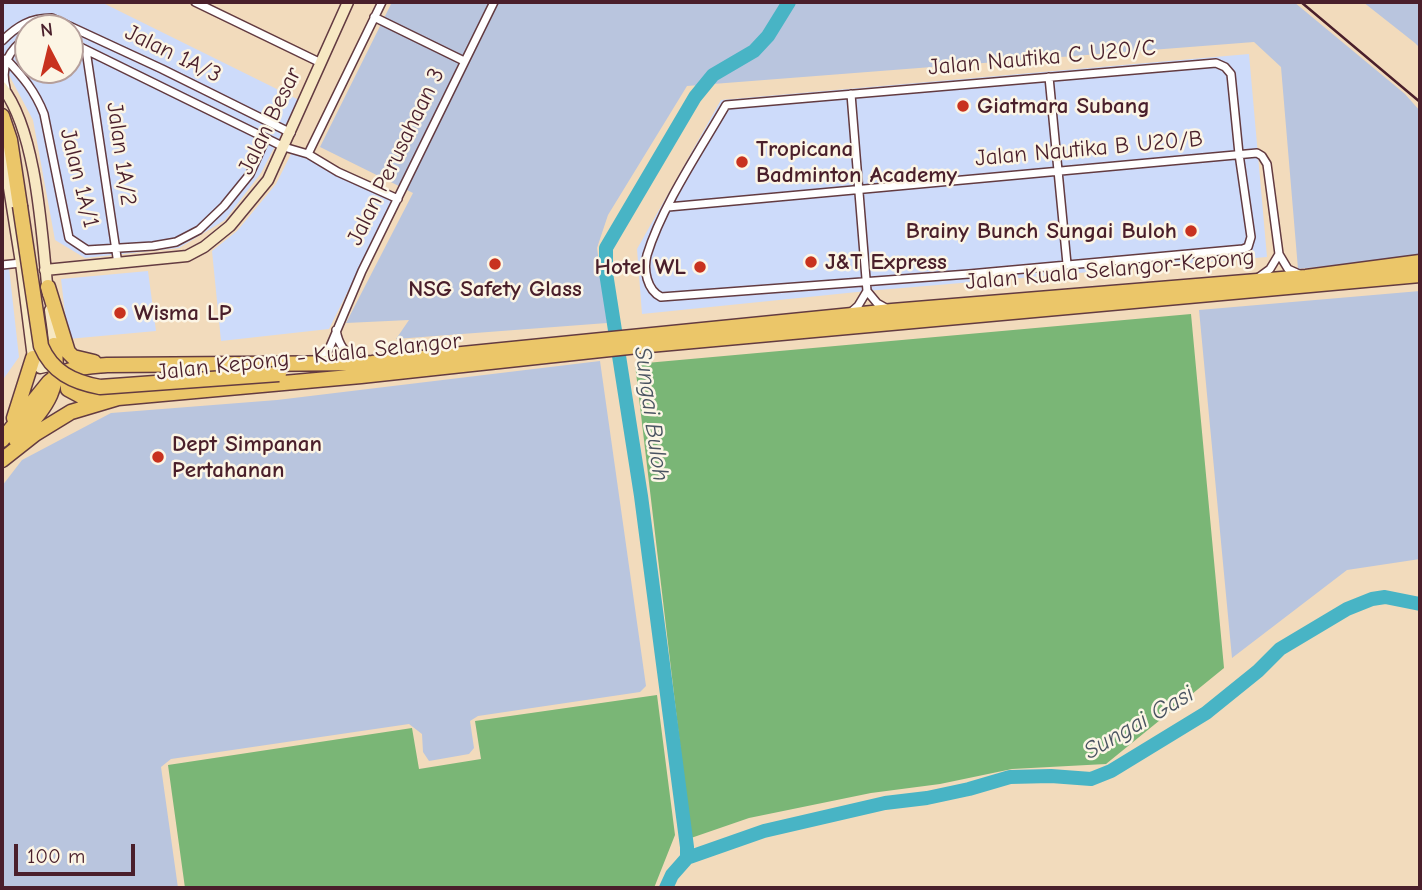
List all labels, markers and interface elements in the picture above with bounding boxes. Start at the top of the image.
north arrow [14,14,84,84]
text: N [39,18,54,42]
street label: Jalan 1A/3 [120,19,226,89]
street label: Jalan Nautika C U20/C [927,34,1157,82]
street label: Jalan Besar [232,63,308,179]
street label: Jalan Perusahaan 3 [341,64,451,250]
place label: Giatmara Subang [977,92,1150,120]
marker: Giatmara Subang [955,98,971,114]
street label: Jalan 1A/2 [100,100,142,208]
street label: Jalan Nautika B U20/B [974,125,1204,173]
street label: Jalan 1A/1 [53,126,105,230]
place label: Tropicana Badminton Academy [756,135,957,189]
marker: Tropicana Badminton Academy [734,154,750,170]
place label: Brainy Bunch Sungai Buloh [906,217,1177,245]
marker: Brainy Bunch Sungai Buloh [1183,223,1199,239]
street label: Jalan Kuala Selangor-Kepong [964,244,1256,296]
place label: J&T Express [825,248,947,276]
place label: Hotel WL [595,253,686,281]
marker: J&T Express [803,254,819,270]
marker: NSG Safety Glass [487,256,503,272]
marker: Hotel WL [692,259,708,275]
place label: NSG Safety Glass [408,275,582,303]
place label: Wisma LP [134,299,232,327]
marker: Wisma LP [112,305,128,321]
street label: Jalan Kepong - Kuala Selangor [155,327,463,387]
water label: Sungai Buloh [627,345,675,483]
place label: Dept Simpanan Pertahanan [172,430,322,484]
marker: Dept Simpanan Pertahanan [150,449,166,465]
water label: Sungai Gasi [1079,680,1199,766]
scale bar [18,830,138,874]
text: 100 m [27,844,85,868]

